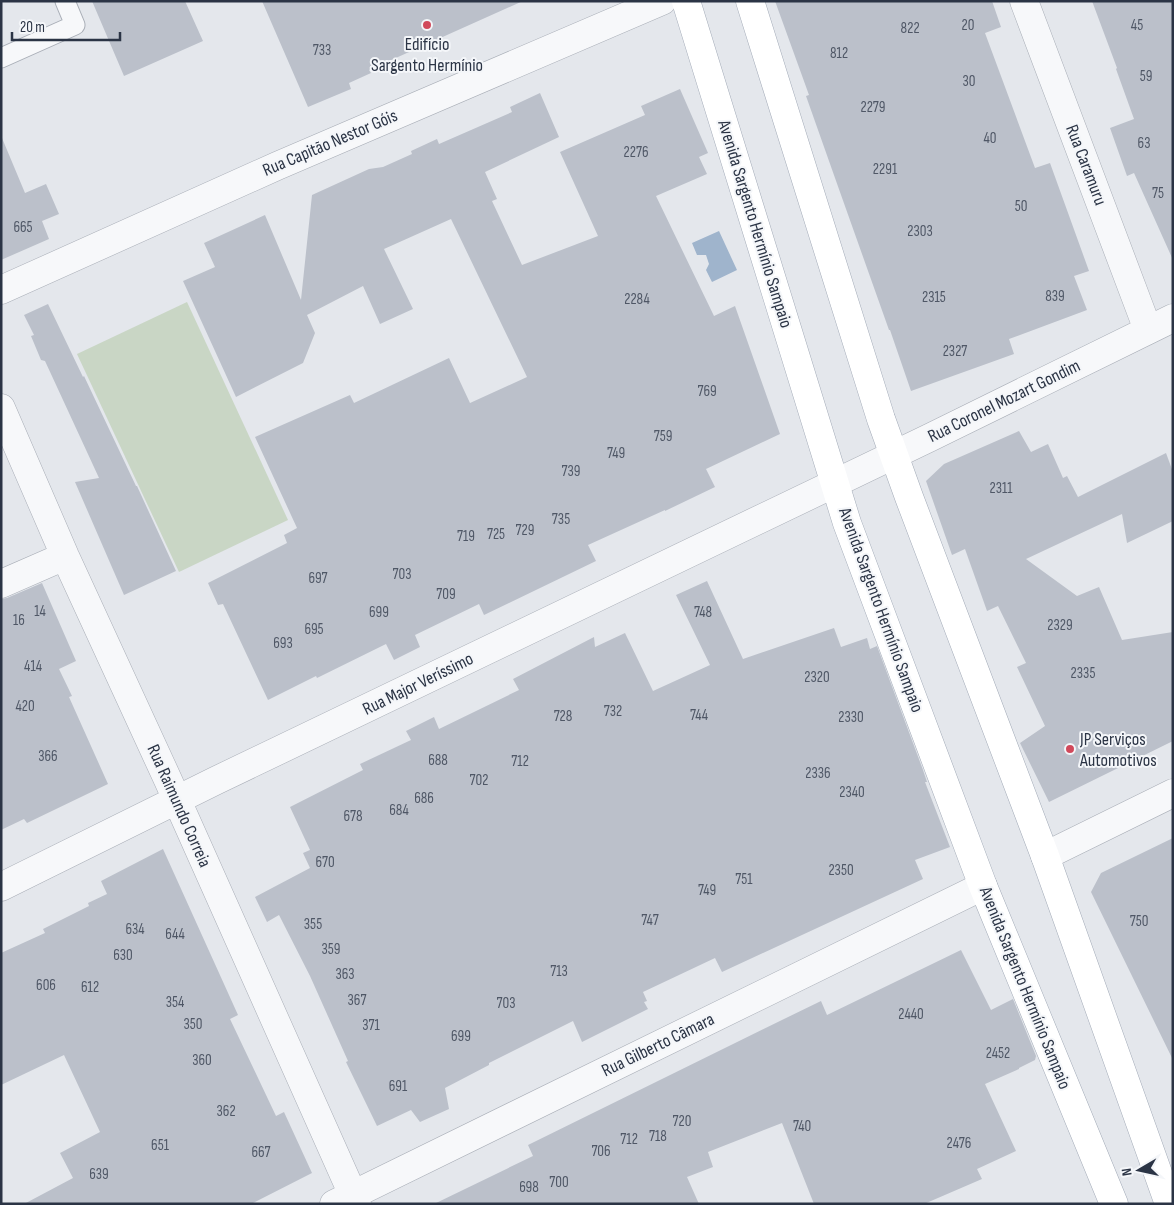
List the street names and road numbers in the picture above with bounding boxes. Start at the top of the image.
street label: Rua Capitão Nestor Góis [259,105,401,181]
street label: Avenida Sargento Hermínio Sampaio [713,117,797,330]
street label: Rua Caramuru [1061,122,1111,208]
street label: Rua Coronel Mozart Gondim [924,355,1084,447]
street label: Avenida Sargento Hermínio Sampaio [834,504,928,715]
street label: Rua Major Veríssimo [359,648,477,720]
street label: Rua Raimundo Correia [143,741,216,871]
street label: Avenida Sargento Hermínio Sampaio [974,883,1075,1092]
street label: Rua Gilberto Câmara [598,1009,718,1081]

